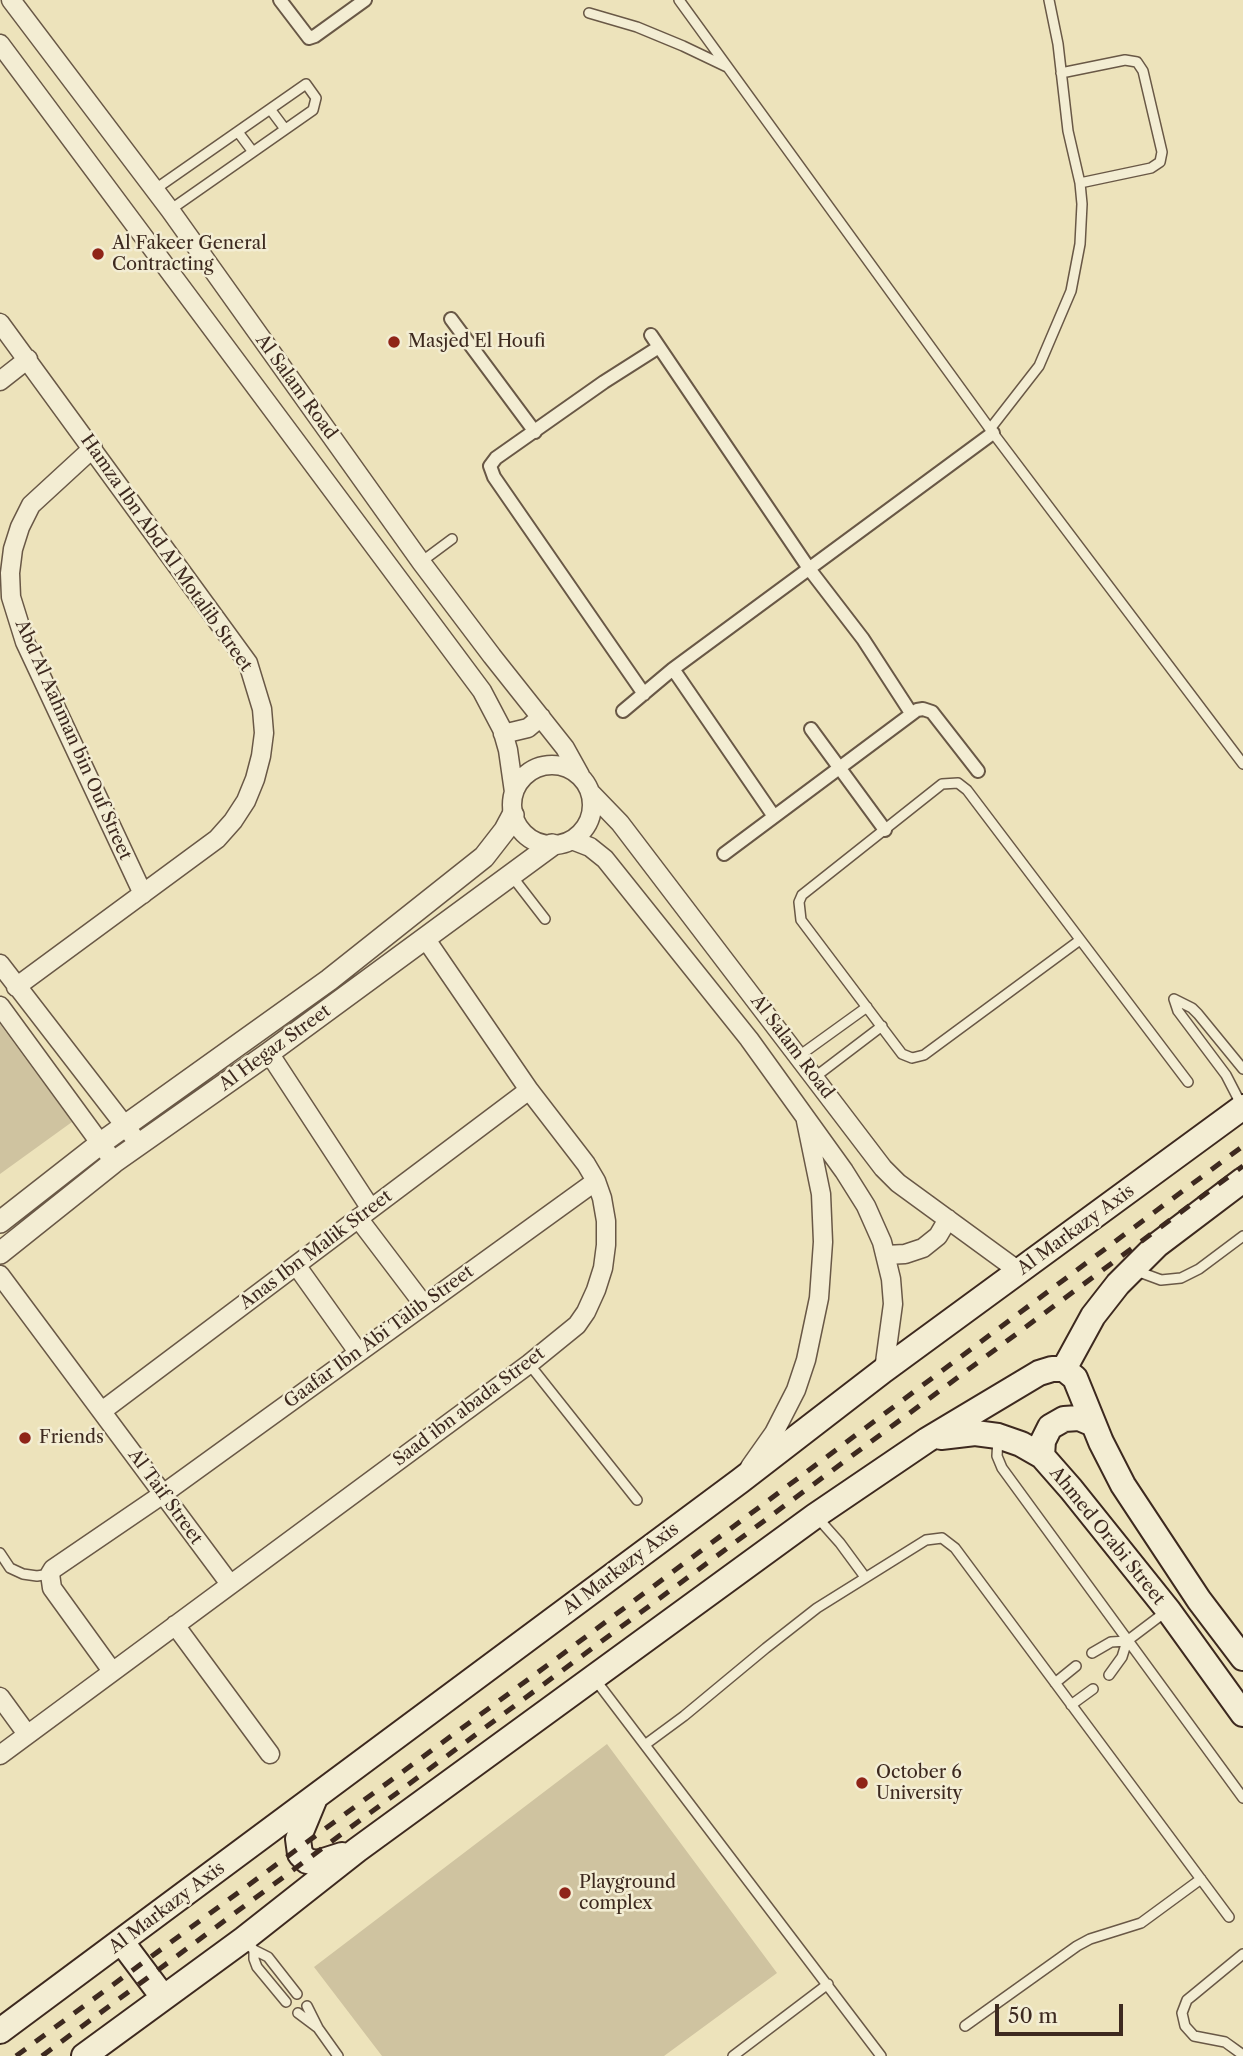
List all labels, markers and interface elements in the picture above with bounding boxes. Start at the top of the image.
place label: Al Fakeer General Contracting [112,233,267,276]
marker: Al Fakeer General Contracting [90,246,106,262]
street label: Al Salam Road [251,330,341,444]
place label: Masjed El Houfi [408,331,545,353]
marker: Masjed El Houfi [386,334,402,350]
street label: Hamza Ibn Abd Al Motalib Street [76,430,256,676]
street label: Abd Al Aahman bin Ouf Street [10,617,136,863]
street label: Al Salam Road [746,991,838,1103]
street label: Al Hegaz Street [215,1000,335,1096]
street label: Al Markazy Axis [1013,1180,1139,1280]
street label: Anas Ibn Malik Street [236,1186,396,1314]
street label: Gaafar Ibn Abi Talib Street [280,1261,478,1413]
street label: Saad ibn abada Street [389,1343,549,1471]
place label: Friends [39,1427,104,1449]
marker: Friends [17,1430,33,1446]
street label: Al Taif Street [123,1445,207,1549]
street label: Ahmed Orabi Street [1045,1463,1169,1609]
street label: Al Markazy Axis [559,1518,683,1620]
place label: October 6 University [876,1762,963,1804]
marker: October 6 University [854,1775,870,1791]
street label: Al Markazy Axis [105,1857,229,1959]
place label: Playground complex [579,1872,676,1914]
marker: Playground complex [557,1885,573,1901]
scale bar [998,1990,1126,2034]
text: 50 m [1008,2003,1058,2028]

